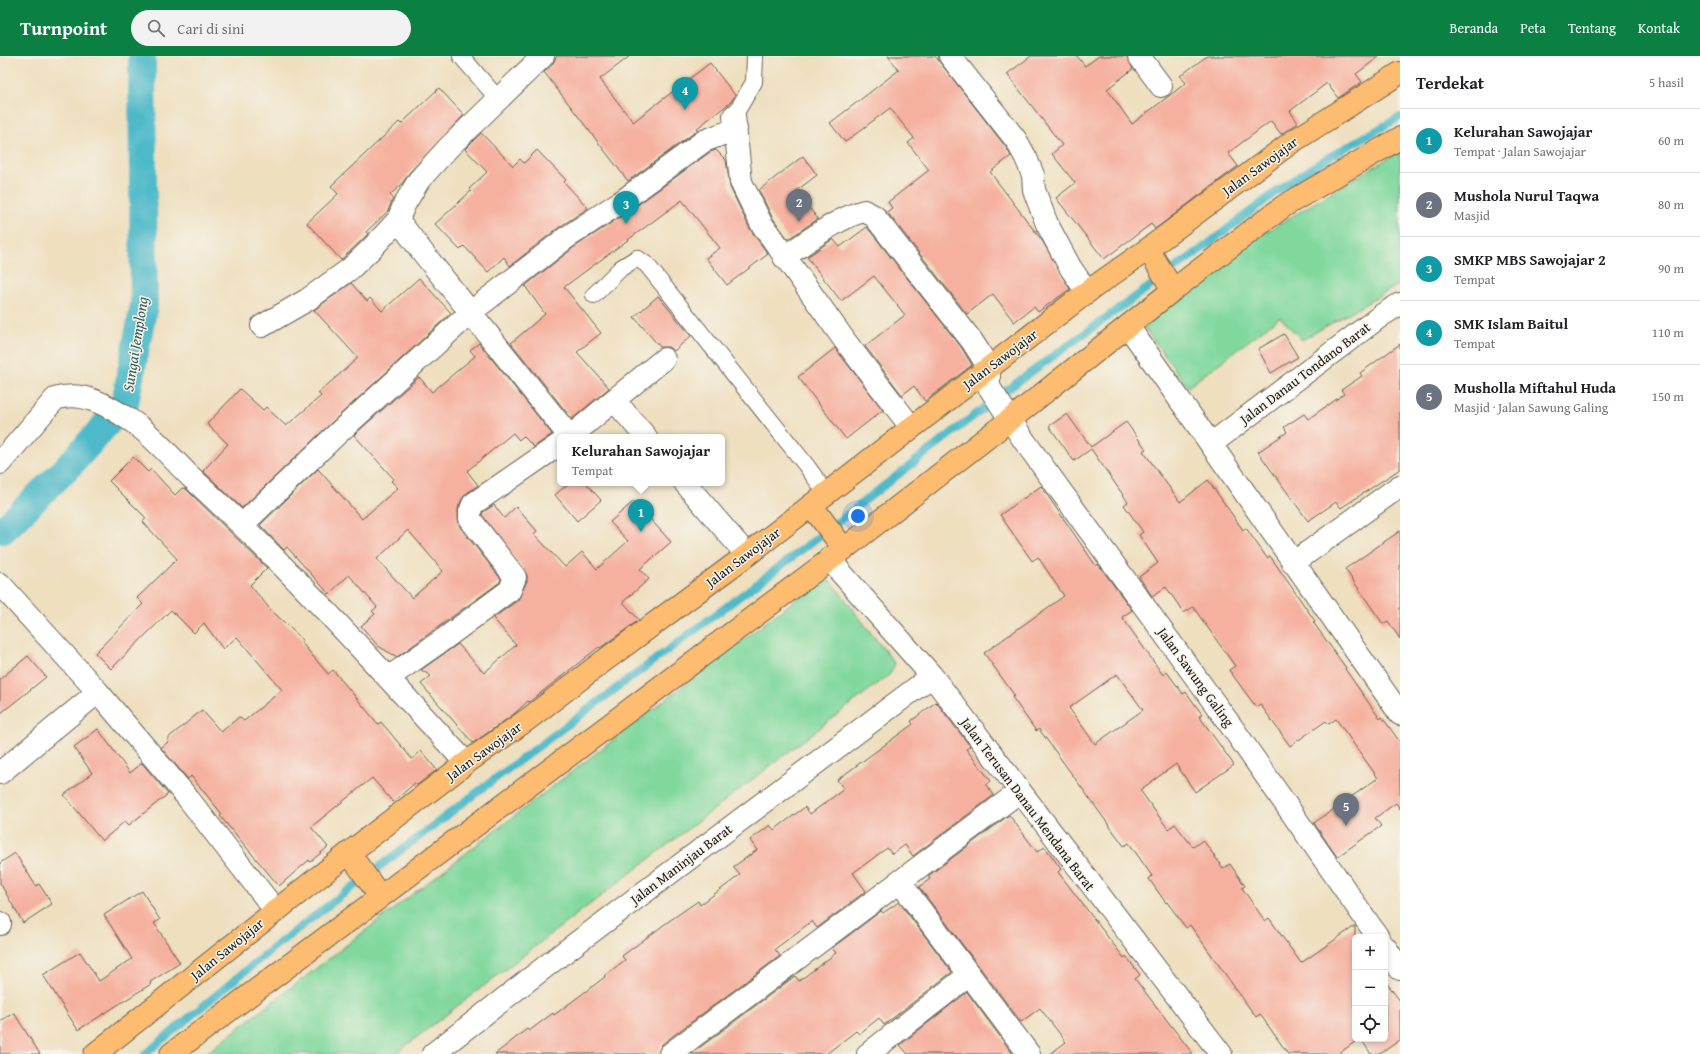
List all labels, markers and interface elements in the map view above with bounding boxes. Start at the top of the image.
search box [131,10,411,46]
text: Turnpoint [20,14,107,42]
icon: search [145,17,167,39]
text: Cari di sini [177,18,245,39]
text: Beranda [1450,18,1498,38]
text: Peta [1520,18,1546,38]
text: Tentang [1568,18,1616,38]
text: Kontak [1638,18,1680,38]
text: Terdekat [1416,70,1484,95]
text: 5 hasil [1649,73,1684,92]
pin: 4 [672,77,698,110]
text: Kelurahan Sawojajar [1454,121,1592,142]
text: 1 [1426,131,1432,150]
text: 60 m [1658,131,1684,150]
street label: Jalan Sawojajar [1216,132,1302,201]
text: Tempat · Jalan Sawojajar [1454,142,1586,161]
text: Mushola Nurul Taqwa [1454,185,1599,206]
pin: 2 [786,189,812,222]
pin: 3 [613,191,639,224]
text: 2 [1426,195,1432,214]
text: 80 m [1658,195,1684,214]
text: Masjid [1454,206,1490,225]
text: SMKP MBS Sawojajar 2 [1454,249,1606,270]
text: 3 [1426,259,1432,278]
text: 90 m [1658,259,1684,278]
text: Tempat [1454,270,1495,289]
water label: Sungai Jemplong [117,295,153,393]
text: SMK Islam Baitul [1454,313,1568,334]
street label: Jalan Danau Tondano Barat [1234,317,1375,430]
text: 4 [1426,323,1432,342]
text: 110 m [1652,323,1684,342]
street label: Jalan Sawojajar [957,324,1042,395]
text: Tempat [1454,334,1495,353]
text: Musholla Miftahul Huda [1454,377,1616,398]
text: 5 [1426,387,1432,406]
text: 150 m [1652,387,1684,406]
text: Masjid · Jalan Sawung Galing [1454,398,1608,417]
popup [557,434,725,486]
text: Kelurahan Sawojajar [572,440,710,461]
text: Tempat [572,461,613,480]
pin: 1 [628,499,654,532]
your location [848,506,868,526]
street label: Jalan Sawojajar [700,522,785,593]
street label: Jalan Sawung Galing [1152,621,1239,731]
street label: Jalan Terusan Danau Mendana Barat [955,712,1100,895]
street label: Jalan Sawojajar [440,717,526,786]
pin: 5 [1333,793,1359,826]
street label: Jalan Maninjau Barat [624,819,736,910]
street label: Jalan Sawojajar [185,913,268,986]
map controls [1352,934,1388,1042]
button: + [1352,934,1388,970]
button: − [1352,970,1388,1006]
button: locate [1352,1006,1388,1042]

